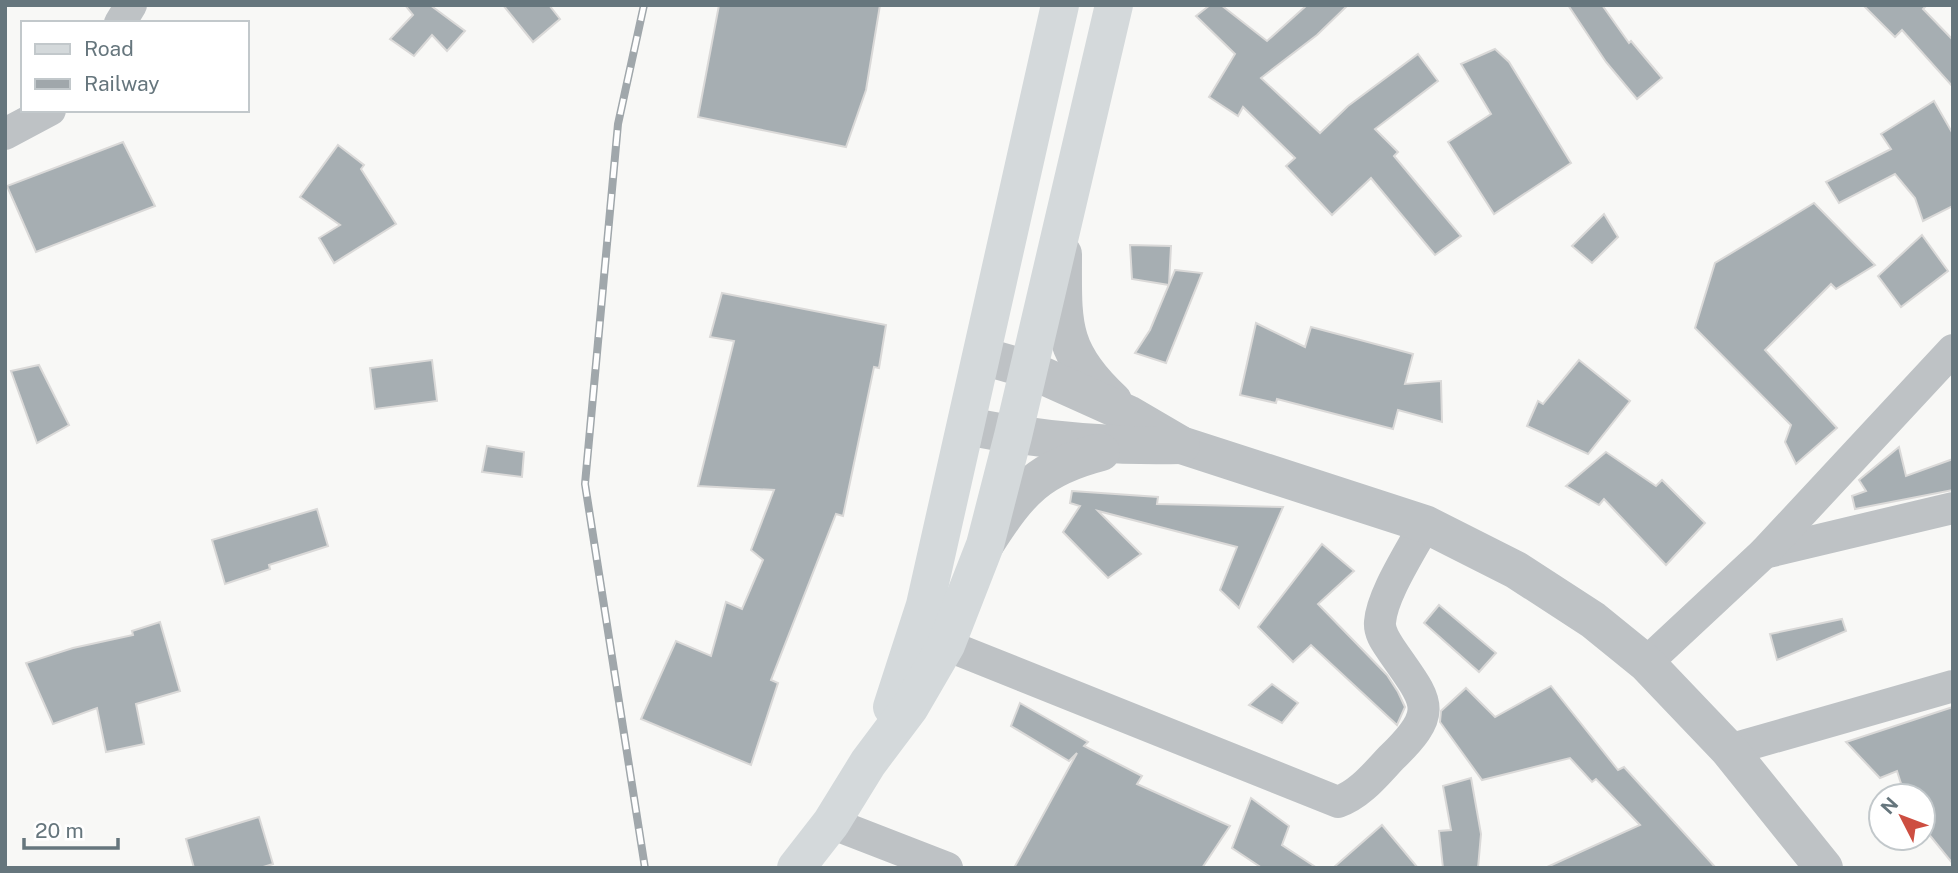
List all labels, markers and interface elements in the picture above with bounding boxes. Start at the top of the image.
legend [21,21,248,112]
text: Road [84,36,134,61]
text: Railway [84,71,160,96]
north arrow [1867,782,1937,852]
text: N [1876,793,1903,819]
scale bar [24,806,119,850]
text: 20 m [35,818,84,843]

